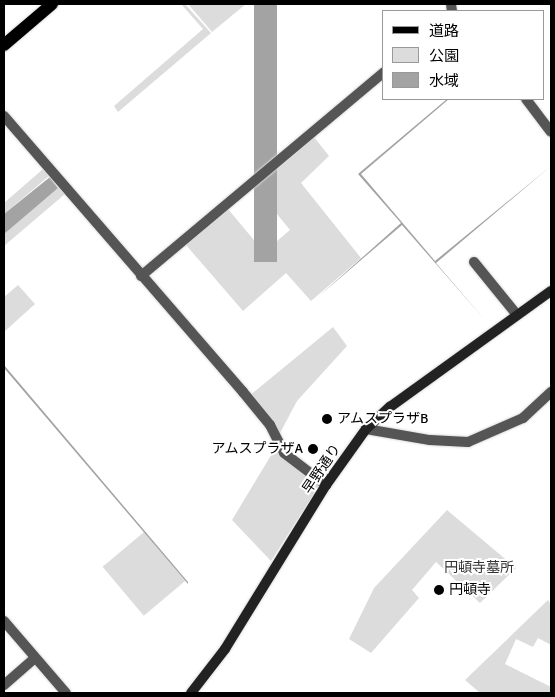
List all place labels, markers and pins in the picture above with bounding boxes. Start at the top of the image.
place label: アムスプラザB [337,411,429,427]
marker: アムスプラザB [321,413,333,425]
place label: アムスプラザA [210,441,303,457]
marker: アムスプラザA [307,443,319,455]
place label: 円頓寺 [449,582,491,598]
marker: 円頓寺 [433,584,445,596]

